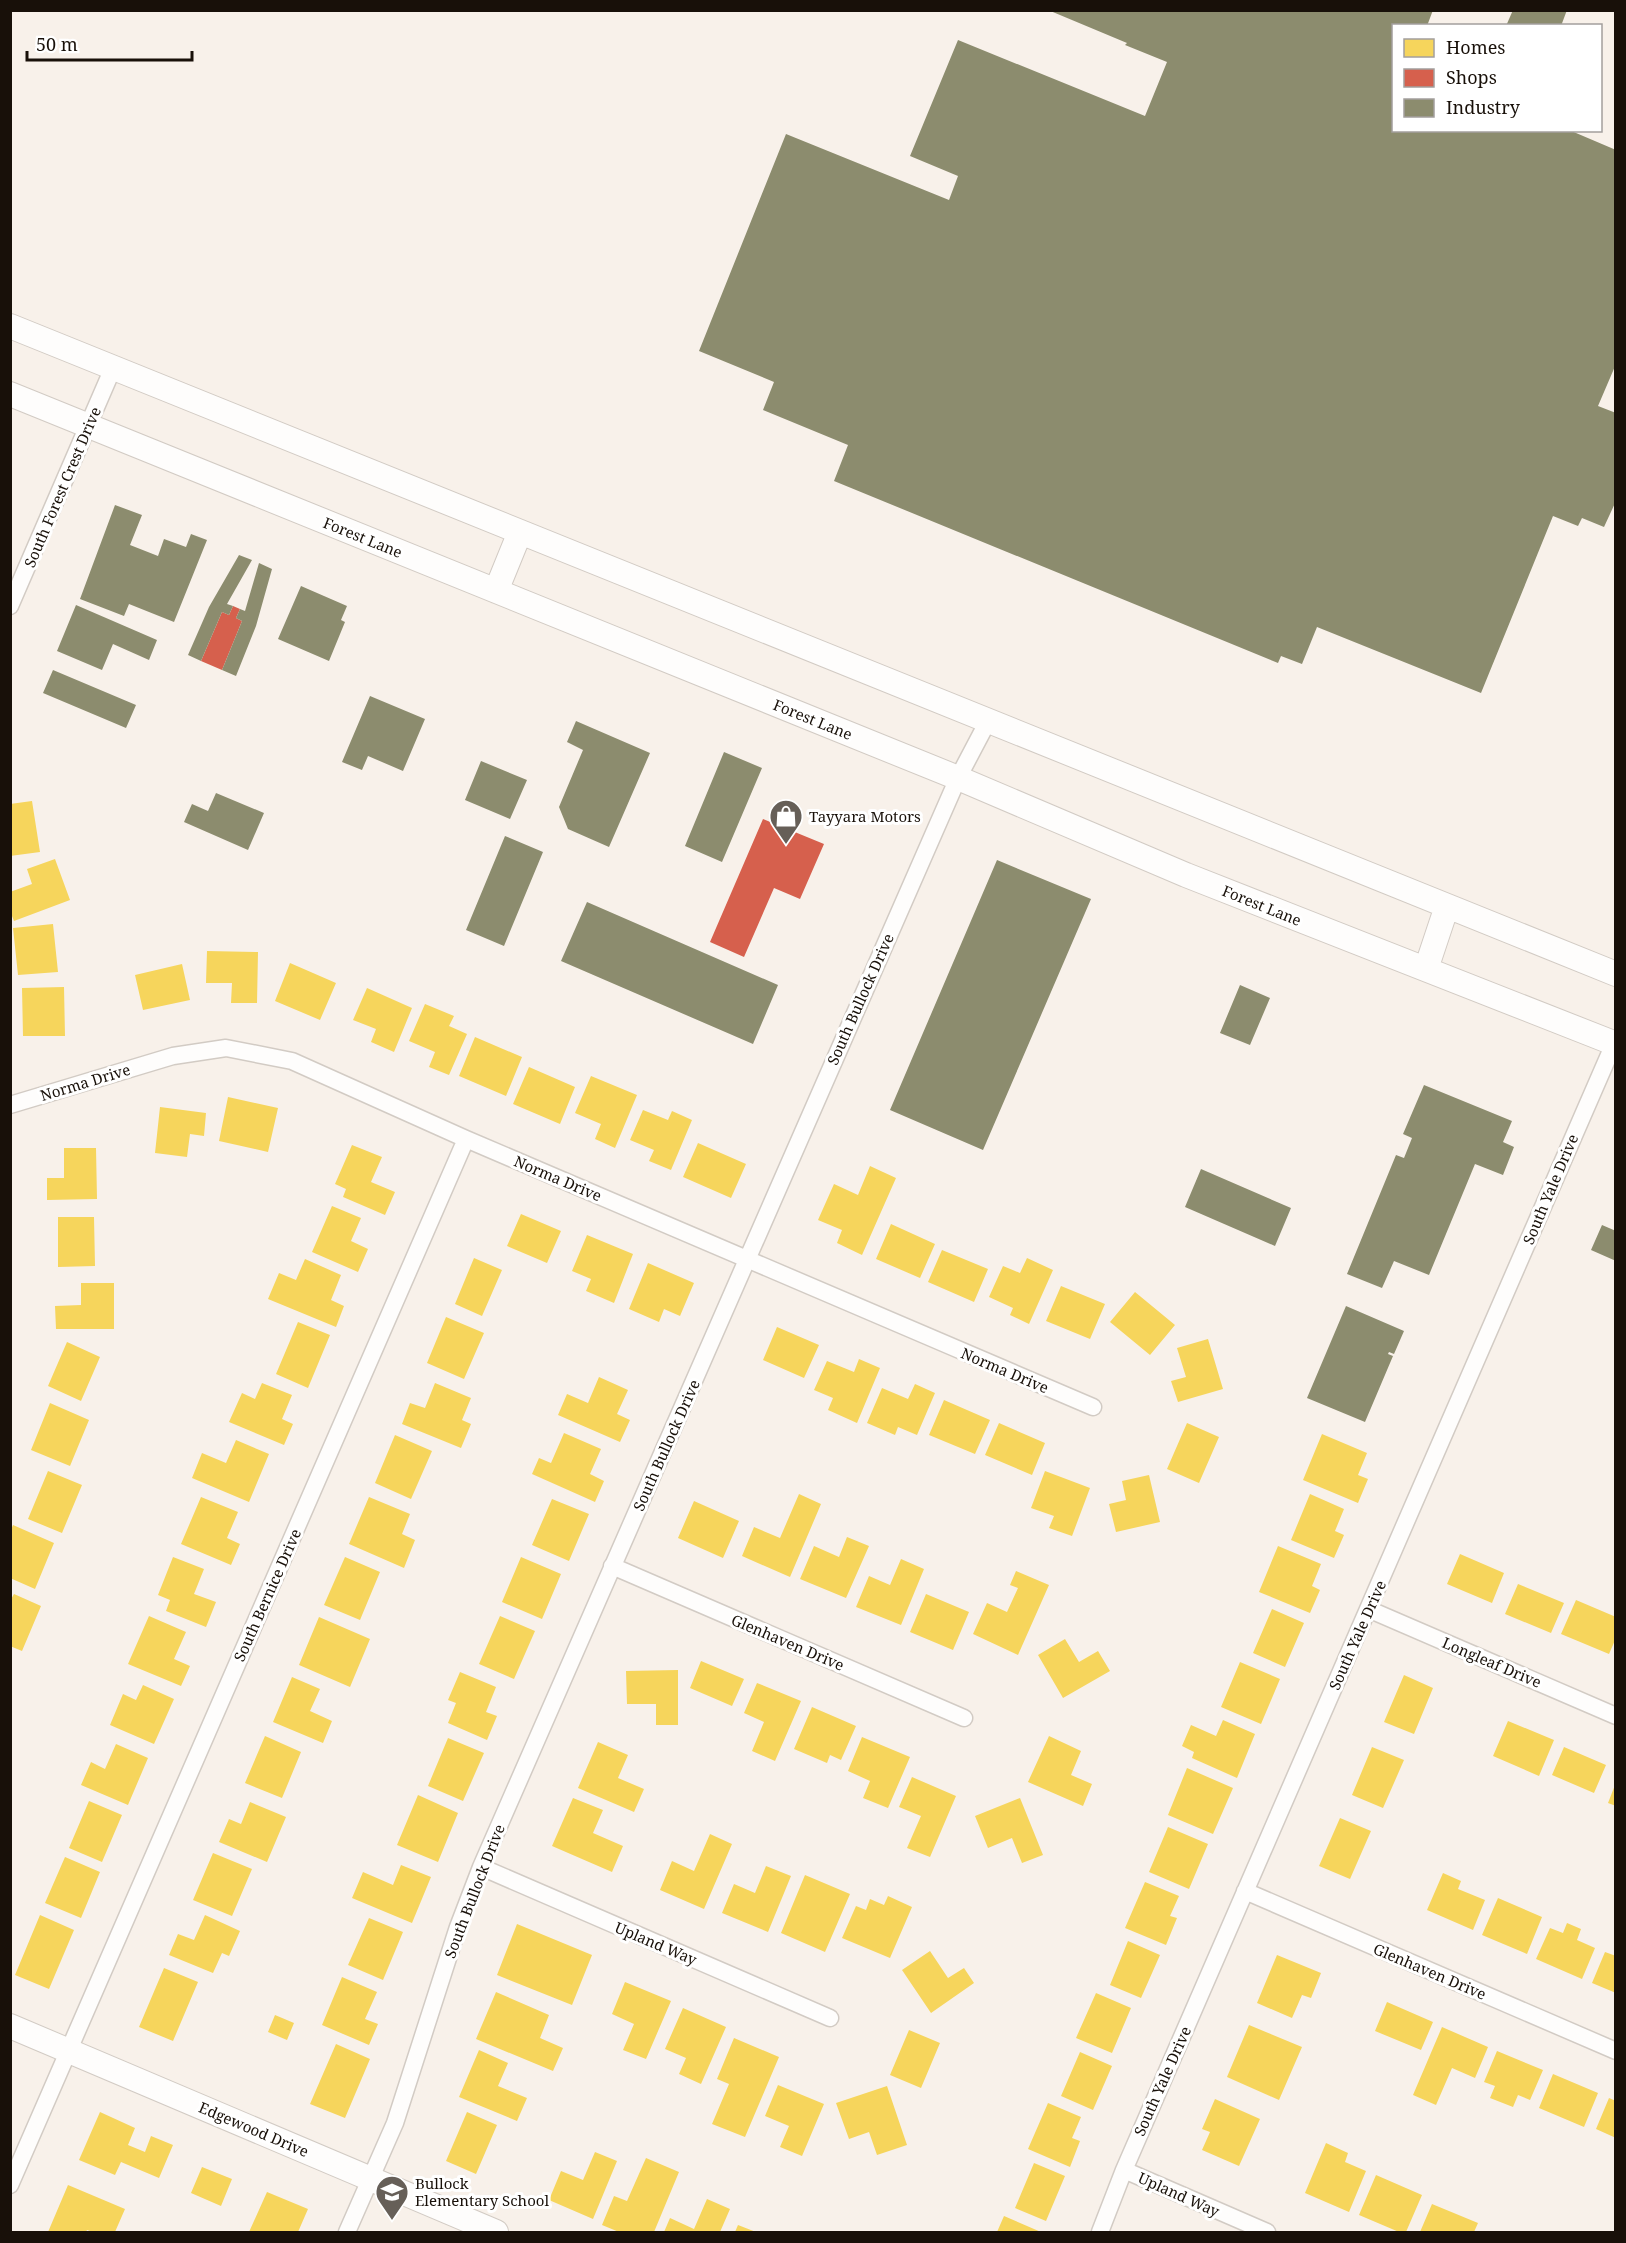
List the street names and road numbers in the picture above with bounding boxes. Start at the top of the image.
street label: South Forest Crest Drive [19,404,105,570]
street label: Forest Lane [321,512,405,562]
street label: Forest Lane [771,694,855,744]
street label: Forest Lane [1220,880,1304,930]
street label: South Bullock Drive [822,930,898,1068]
street label: Norma Drive [38,1059,132,1105]
street label: South Yale Drive [1518,1131,1582,1247]
street label: Norma Drive [511,1151,605,1205]
street label: Norma Drive [958,1343,1052,1397]
street label: South Bullock Drive [628,1376,704,1514]
street label: South Bernice Drive [229,1526,305,1664]
street label: South Yale Drive [1324,1577,1390,1693]
street label: Glenhaven Drive [728,1609,848,1675]
street label: Longleaf Drive [1439,1632,1545,1692]
street label: South Bullock Drive [439,1821,509,1961]
street label: Upland Way [612,1917,700,1969]
street label: Glenhaven Drive [1370,1938,1490,2004]
street label: South Yale Drive [1129,2023,1195,2139]
street label: Edgewood Drive [196,2097,312,2161]
street label: Upland Way [1135,2167,1223,2221]

